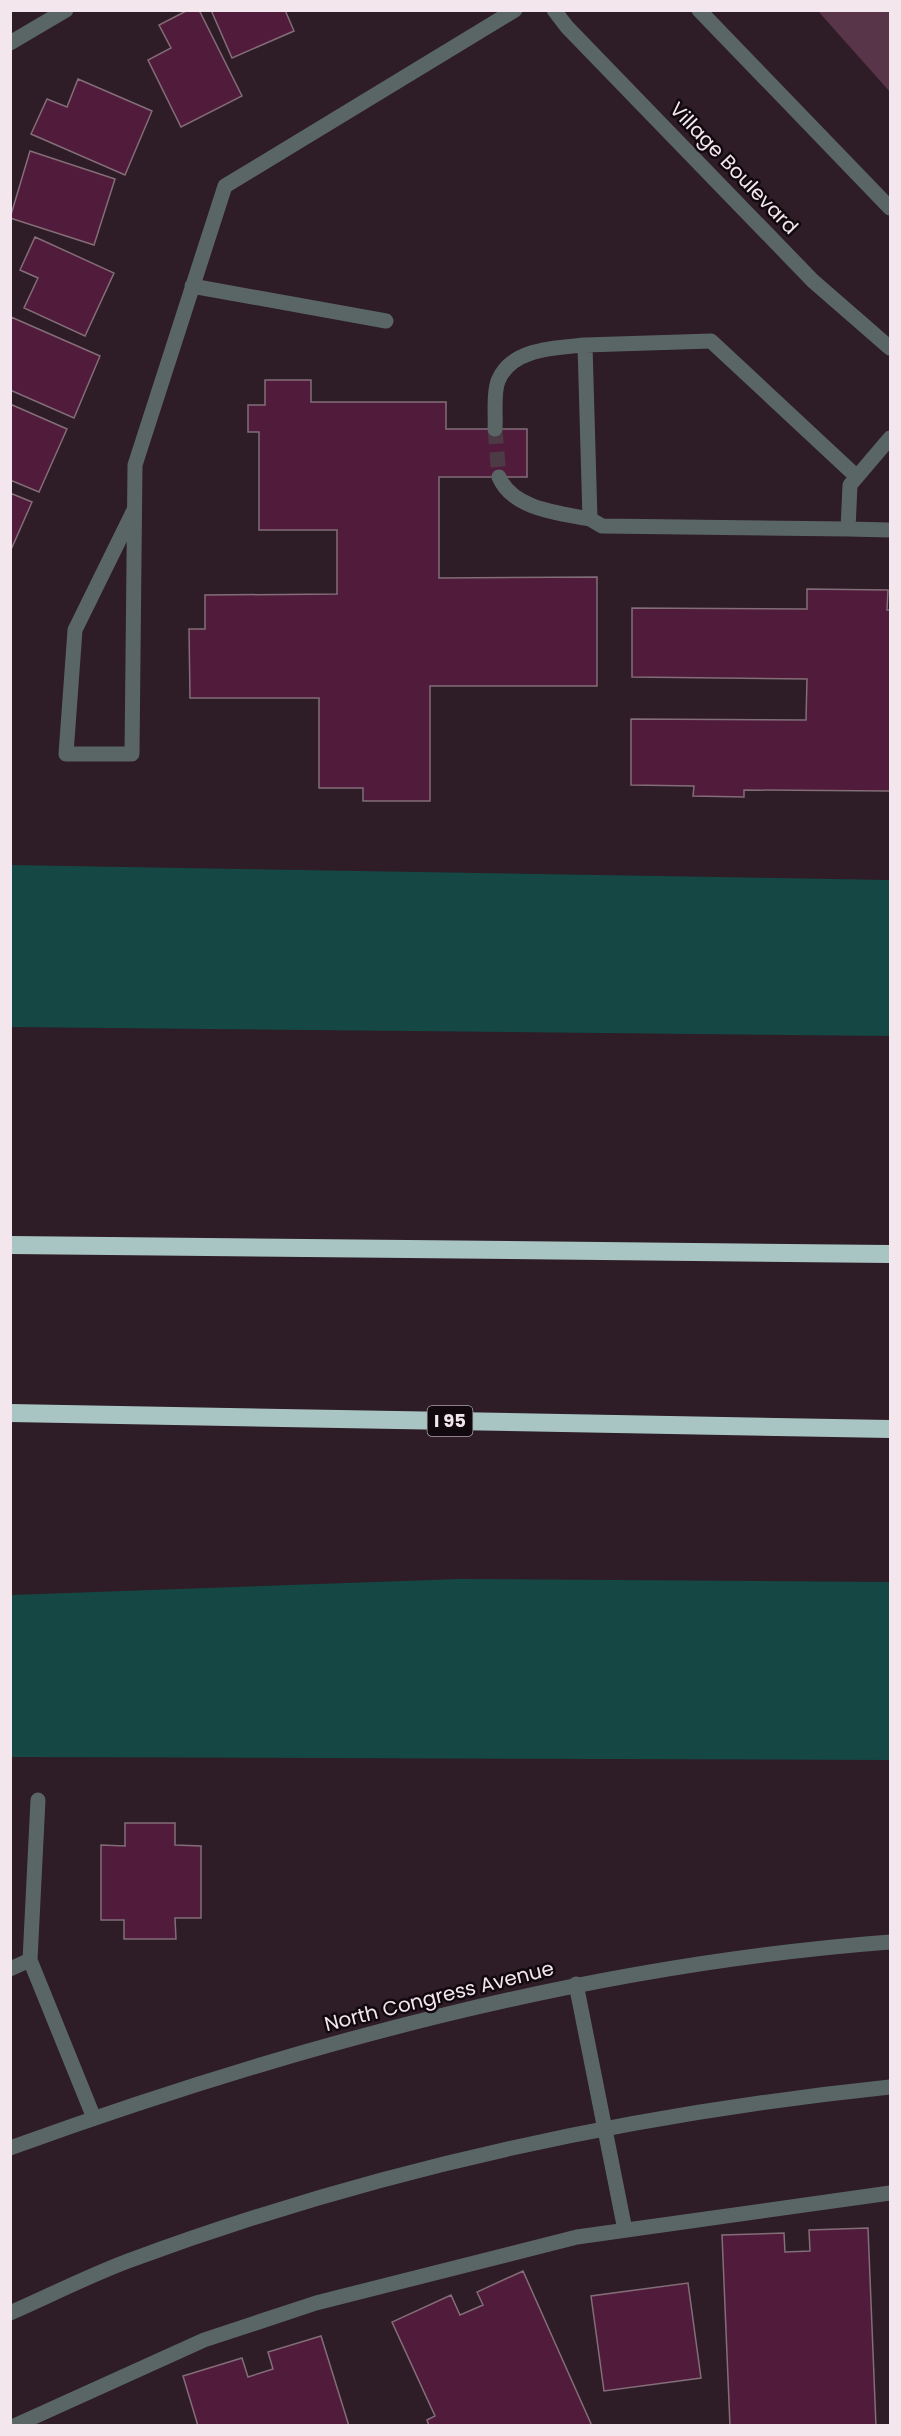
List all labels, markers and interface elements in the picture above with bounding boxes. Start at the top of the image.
street label: Village Boulevard [664,96,804,240]
road number: I 95 [428,1406,472,1436]
street label: North Congress Avenue [321,1954,557,2038]

